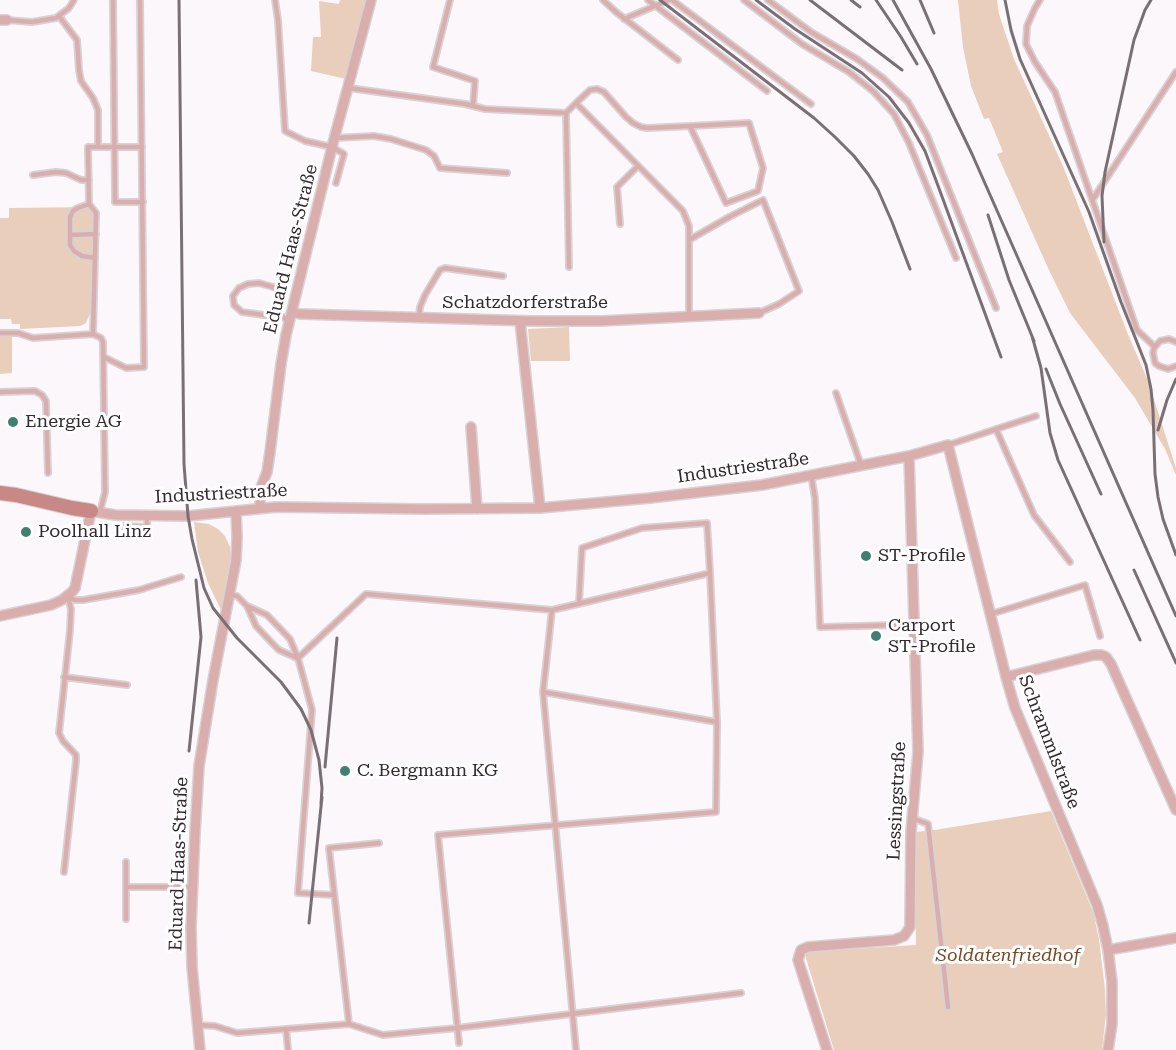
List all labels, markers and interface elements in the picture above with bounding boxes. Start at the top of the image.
street label: Eduard Haas-Straße [259,162,323,336]
street label: Schatzdorferstraße [442,292,608,314]
place label: Energie AG [25,411,122,433]
marker: Energie AG [6,415,20,429]
street label: Industriestraße [676,448,810,488]
street label: Industriestraße [154,480,288,508]
place label: Poolhall Linz [38,521,151,543]
marker: Poolhall Linz [19,525,33,539]
place label: ST-Profile [878,545,966,567]
marker: ST-Profile [859,549,873,563]
place label: Carport ST-Profile [888,615,976,658]
marker: Carport ST-Profile [869,629,883,643]
street label: Schrammlstraße [1014,672,1084,812]
street label: Lessingstraße [883,741,911,861]
place label: C. Bergmann KG [357,760,498,782]
marker: C. Bergmann KG [338,764,352,778]
street label: Eduard Haas-Straße [165,777,193,951]
park label: Soldatenfriedhof [936,945,1080,967]

